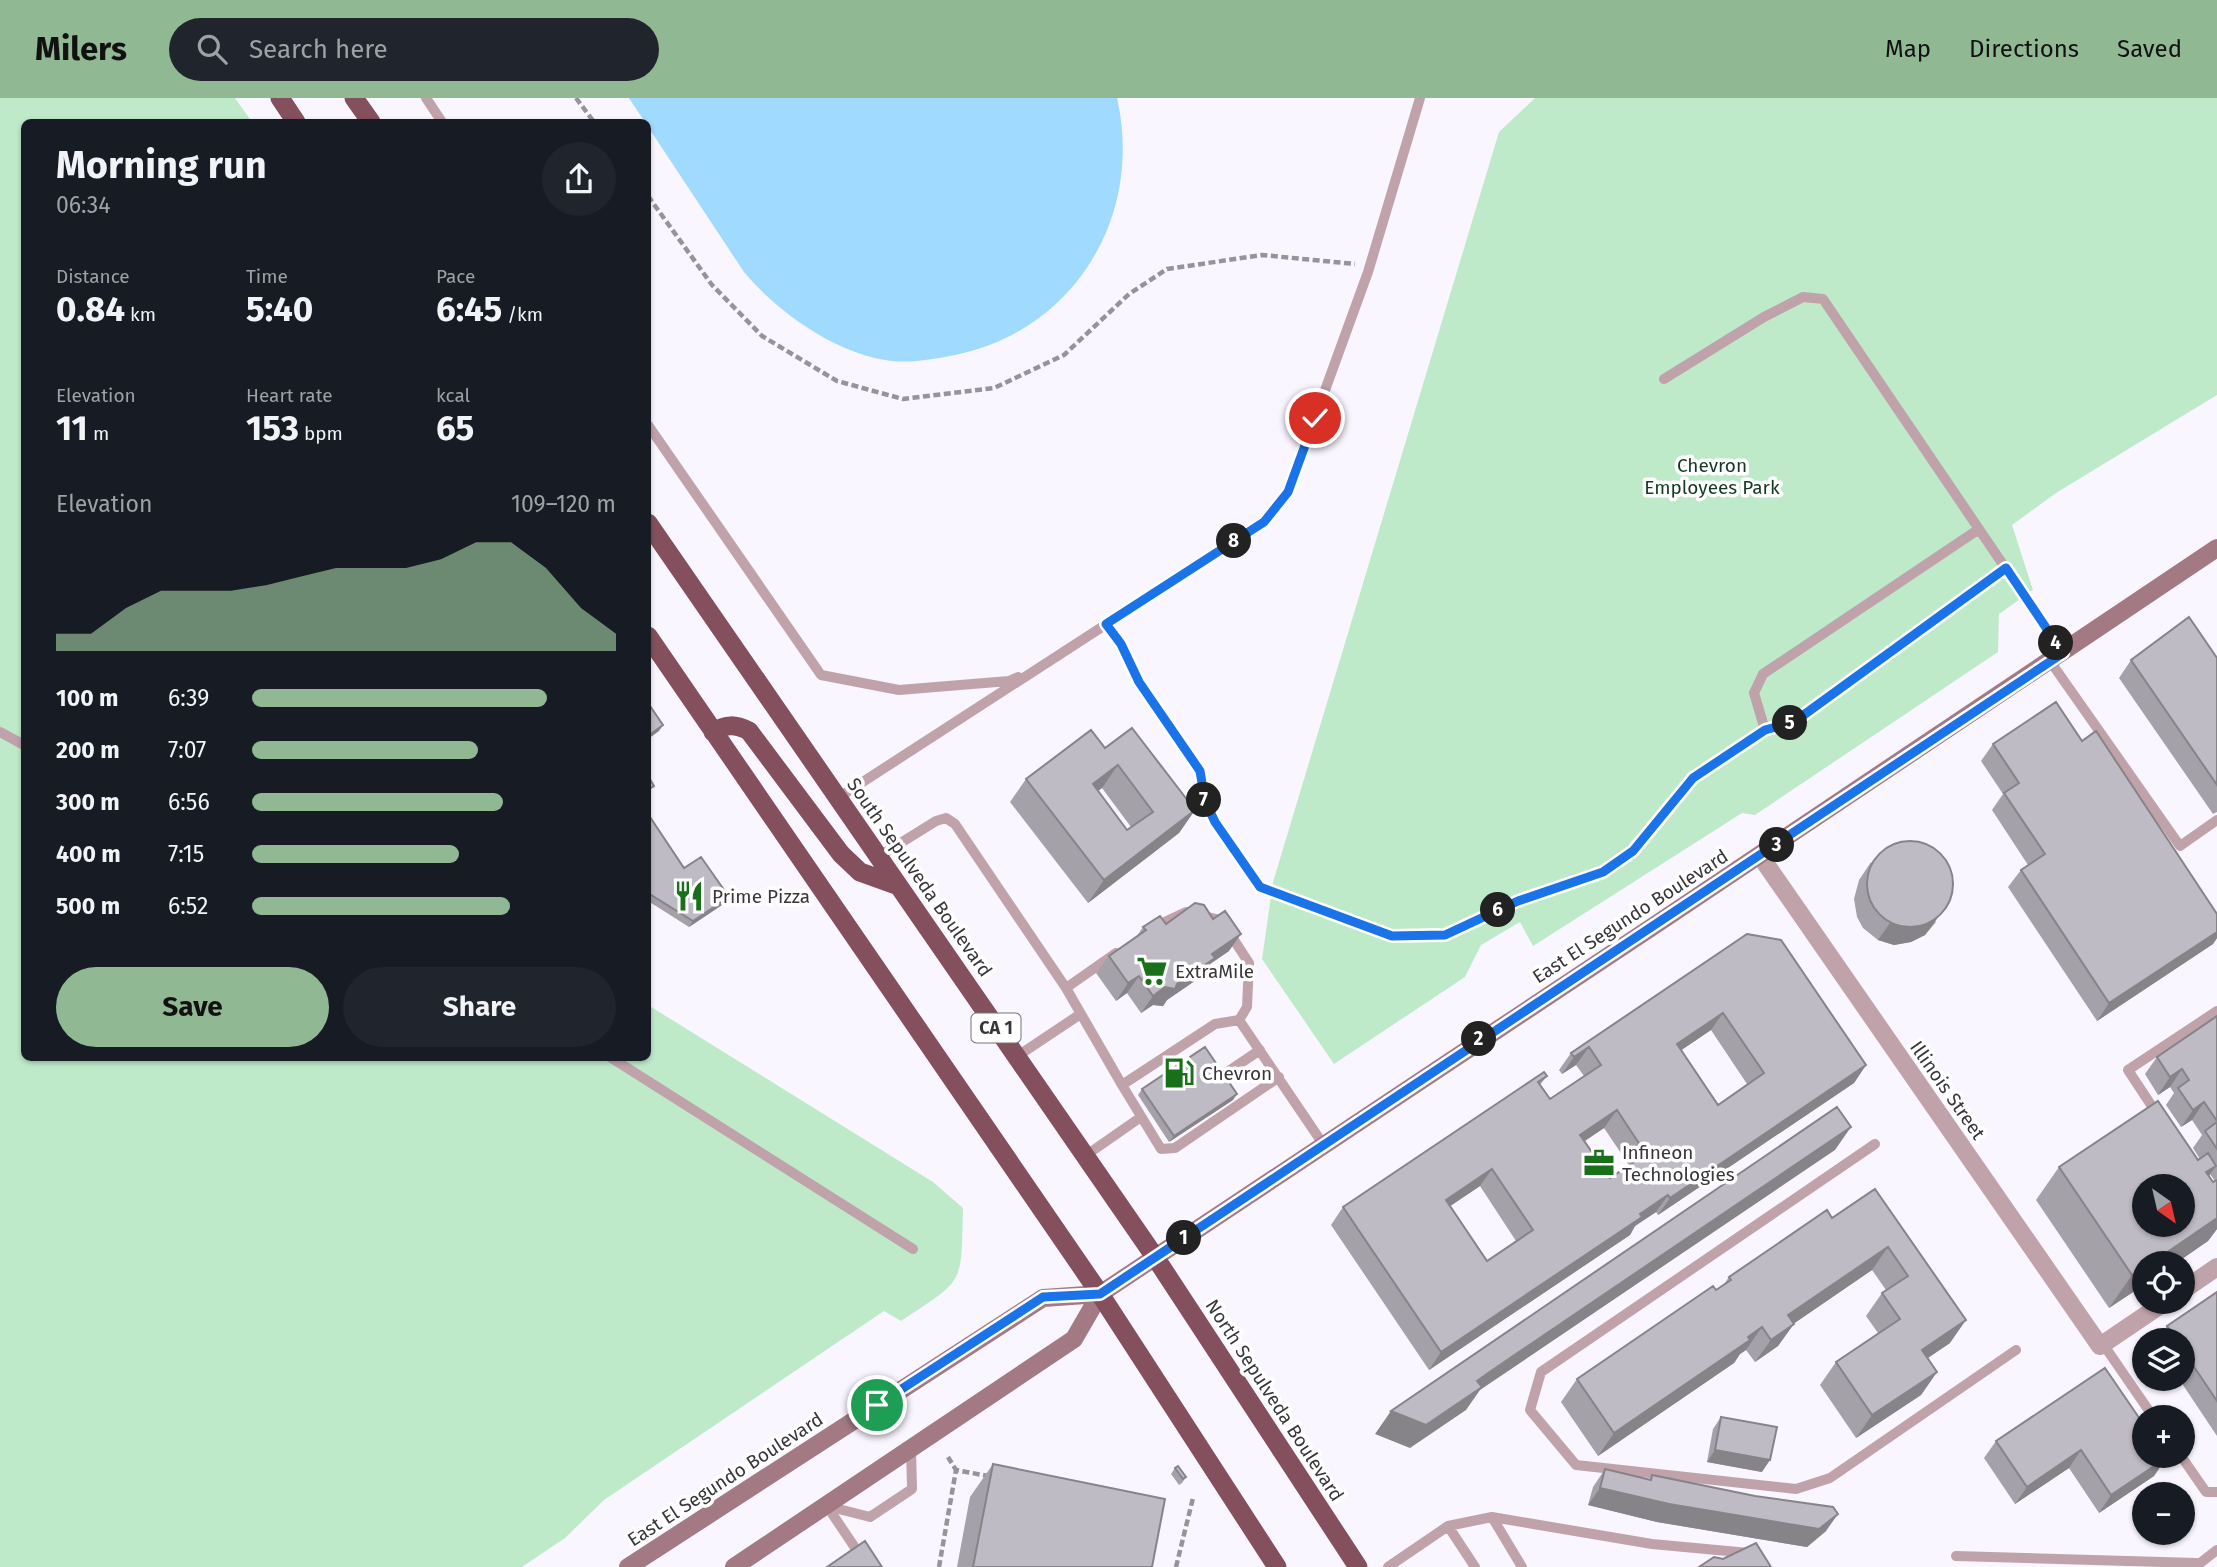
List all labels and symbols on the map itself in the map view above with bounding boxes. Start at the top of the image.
pin [1285,388,1345,448]
park label: Chevron Employees Park [1644,454,1780,499]
pin: 8 [1216,524,1252,558]
pin: 4 [2038,626,2074,660]
pin: 5 [1772,706,1808,740]
street label: South Sepulveda Boulevard [842,773,997,981]
pin: 7 [1186,782,1222,818]
pin: 3 [1760,828,1795,862]
street label: East El Segundo Boulevard [1528,845,1732,988]
restaurant icon: Prime Pizza [672,879,706,913]
place label: Prime Pizza [712,885,810,908]
pin: 6 [1480,892,1516,928]
supermarket icon: ExtraMile [1135,954,1169,988]
place label: ExtraMile [1175,960,1254,983]
road number: CA 1 [972,1014,1020,1043]
pin: 2 [1462,1021,1496,1056]
street label: Illinois Street [1905,1037,1990,1144]
fuel station icon: Chevron [1162,1056,1196,1090]
place label: Chevron [1202,1062,1272,1085]
place label: Infineon Technologies [1622,1141,1735,1186]
office icon: Infineon Technologies [1582,1146,1616,1180]
north arrow [2132,1174,2194,1237]
pin: 1 [1166,1220,1202,1256]
street label: North Sepulveda Boulevard [1201,1295,1349,1506]
pin [847,1375,907,1435]
street label: East El Segundo Boulevard [623,1408,827,1551]

